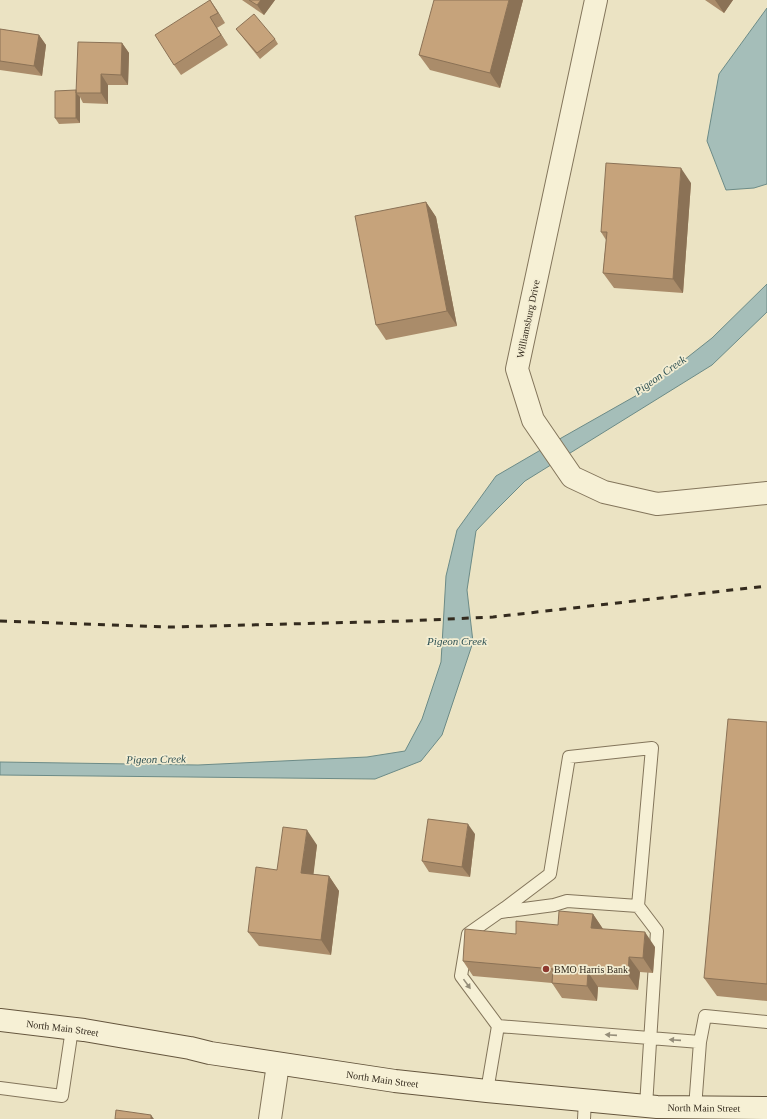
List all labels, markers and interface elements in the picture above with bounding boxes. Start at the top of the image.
street label: Williamsburg Drive [514,278,542,359]
water label: Pigeon Creek [631,352,689,398]
water label: Pigeon Creek [426,635,488,647]
water label: Pigeon Creek [125,752,187,766]
marker: BMO Harris Bank [541,964,551,974]
place label: BMO Harris Bank [554,964,628,975]
one-way arrow [463,979,471,989]
street label: North Main Street [26,1018,100,1038]
one-way arrow [605,1031,617,1038]
one-way arrow [669,1036,681,1043]
street label: North Main Street [345,1068,419,1089]
street label: North Main Street [667,1102,741,1113]

